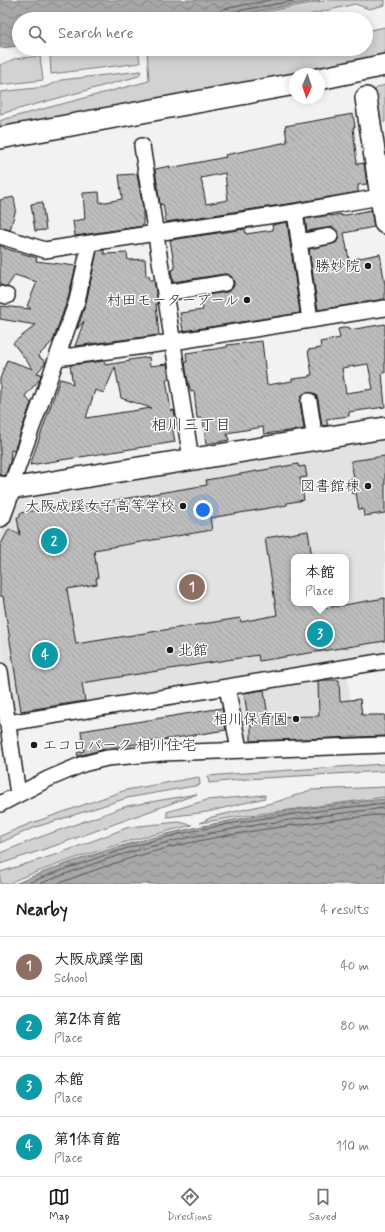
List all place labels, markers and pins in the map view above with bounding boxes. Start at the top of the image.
place label: 勝妙院 [315,257,360,277]
marker: 勝妙院 [363,261,373,271]
place label: 村田モータープール [107,291,239,311]
marker: 村田モータープール [242,295,252,305]
place label: 図書館棟 [300,477,360,497]
marker: 図書館棟 [363,481,373,491]
place label: 大阪成蹊女子高等学校 [25,497,175,517]
marker: 大阪成蹊女子高等学校 [178,501,188,511]
pin: 2 [41,526,67,556]
pin: 1 [179,572,205,602]
pin: 3 [307,619,333,649]
pin: 4 [32,640,58,670]
place label: 北館 [178,641,208,661]
marker: 北館 [165,645,175,655]
place label: 相川保育園 [213,710,288,730]
marker: 相川保育園 [291,714,301,724]
place label: エコロパーク 相川住宅 [42,736,196,756]
marker: エコロパーク 相川住宅 [29,740,39,750]

